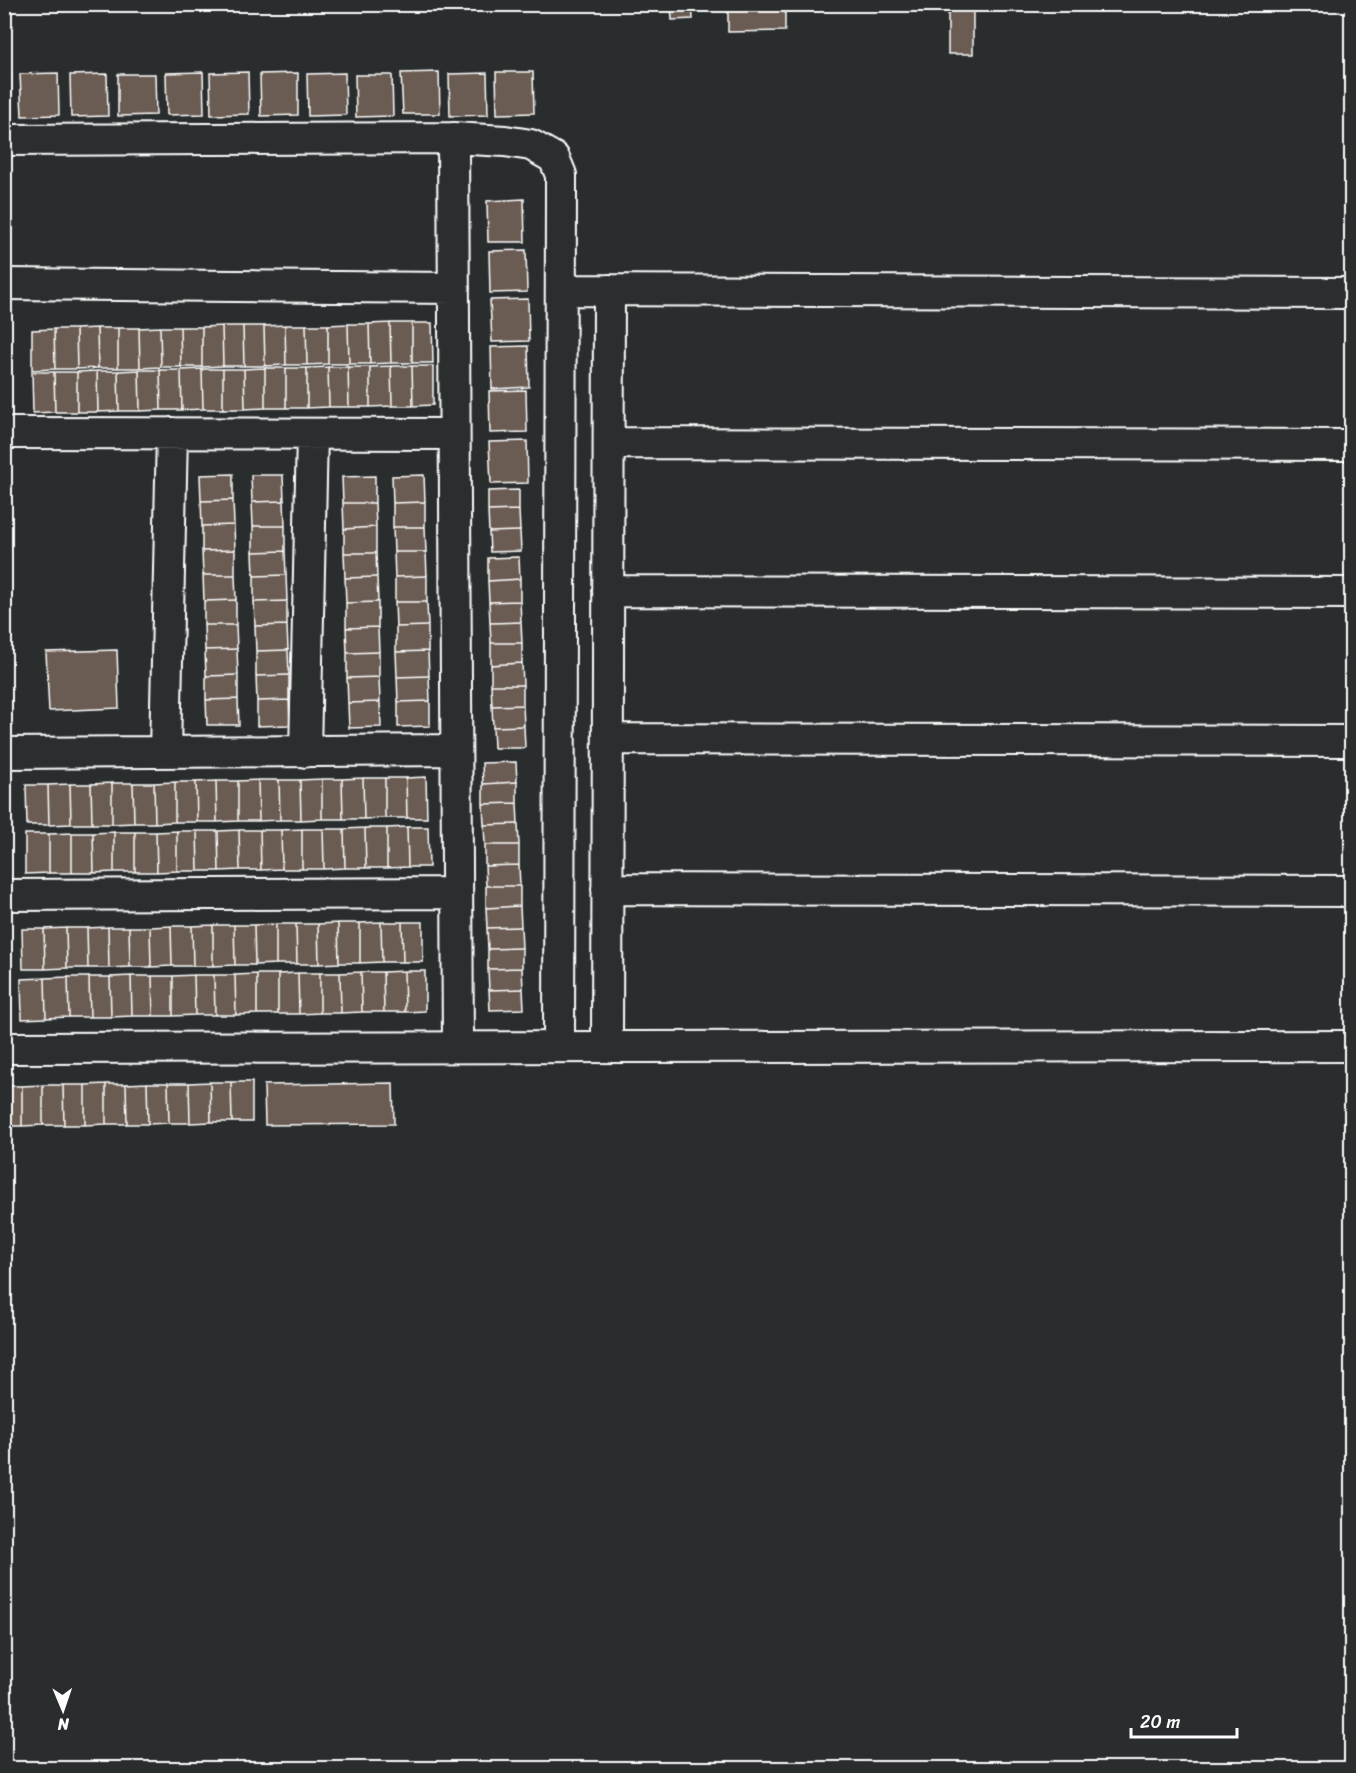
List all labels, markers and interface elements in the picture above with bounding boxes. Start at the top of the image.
north arrow [33,1680,93,1740]
scale bar [1131,1701,1238,1739]
text: 20 m [1140,1706,1180,1738]
text: N [57,1710,71,1739]

